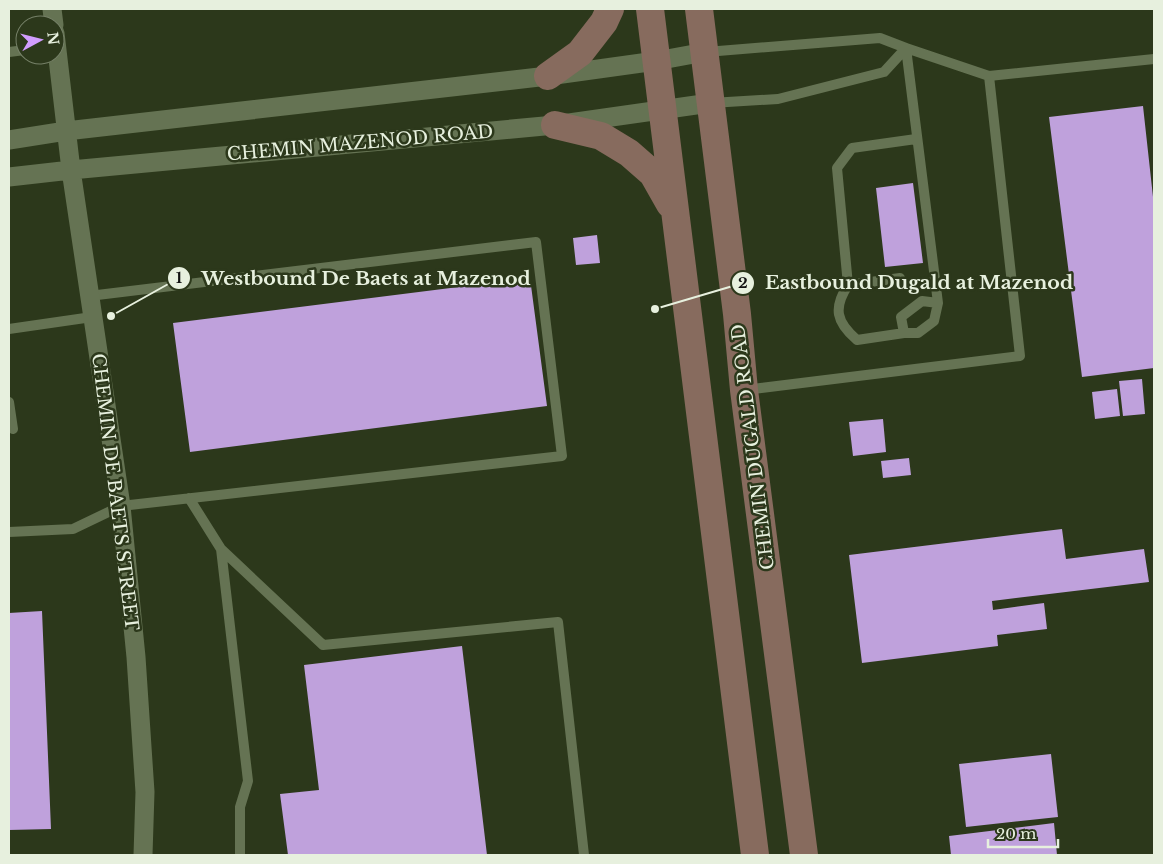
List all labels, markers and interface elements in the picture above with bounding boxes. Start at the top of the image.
north arrow [15,15,65,65]
text: N [43,31,63,46]
street label: CHEMIN MAZENOD ROAD [226,120,494,166]
callout: Westbound De Baets at Mazenod [167,261,541,295]
callout: Eastbound Dugald at Mazenod [730,266,1083,300]
text: Westbound De Baets at Mazenod [200,267,531,290]
text: 1 [176,268,183,287]
text: Eastbound Dugald at Mazenod [765,271,1073,294]
text: 2 [738,273,748,292]
street label: CHEMIN DUGALD ROAD [727,323,779,571]
street label: CHEMIN DE BAETS STREET [87,352,143,632]
scale bar [988,816,1058,848]
text: 20 m [996,824,1036,843]

